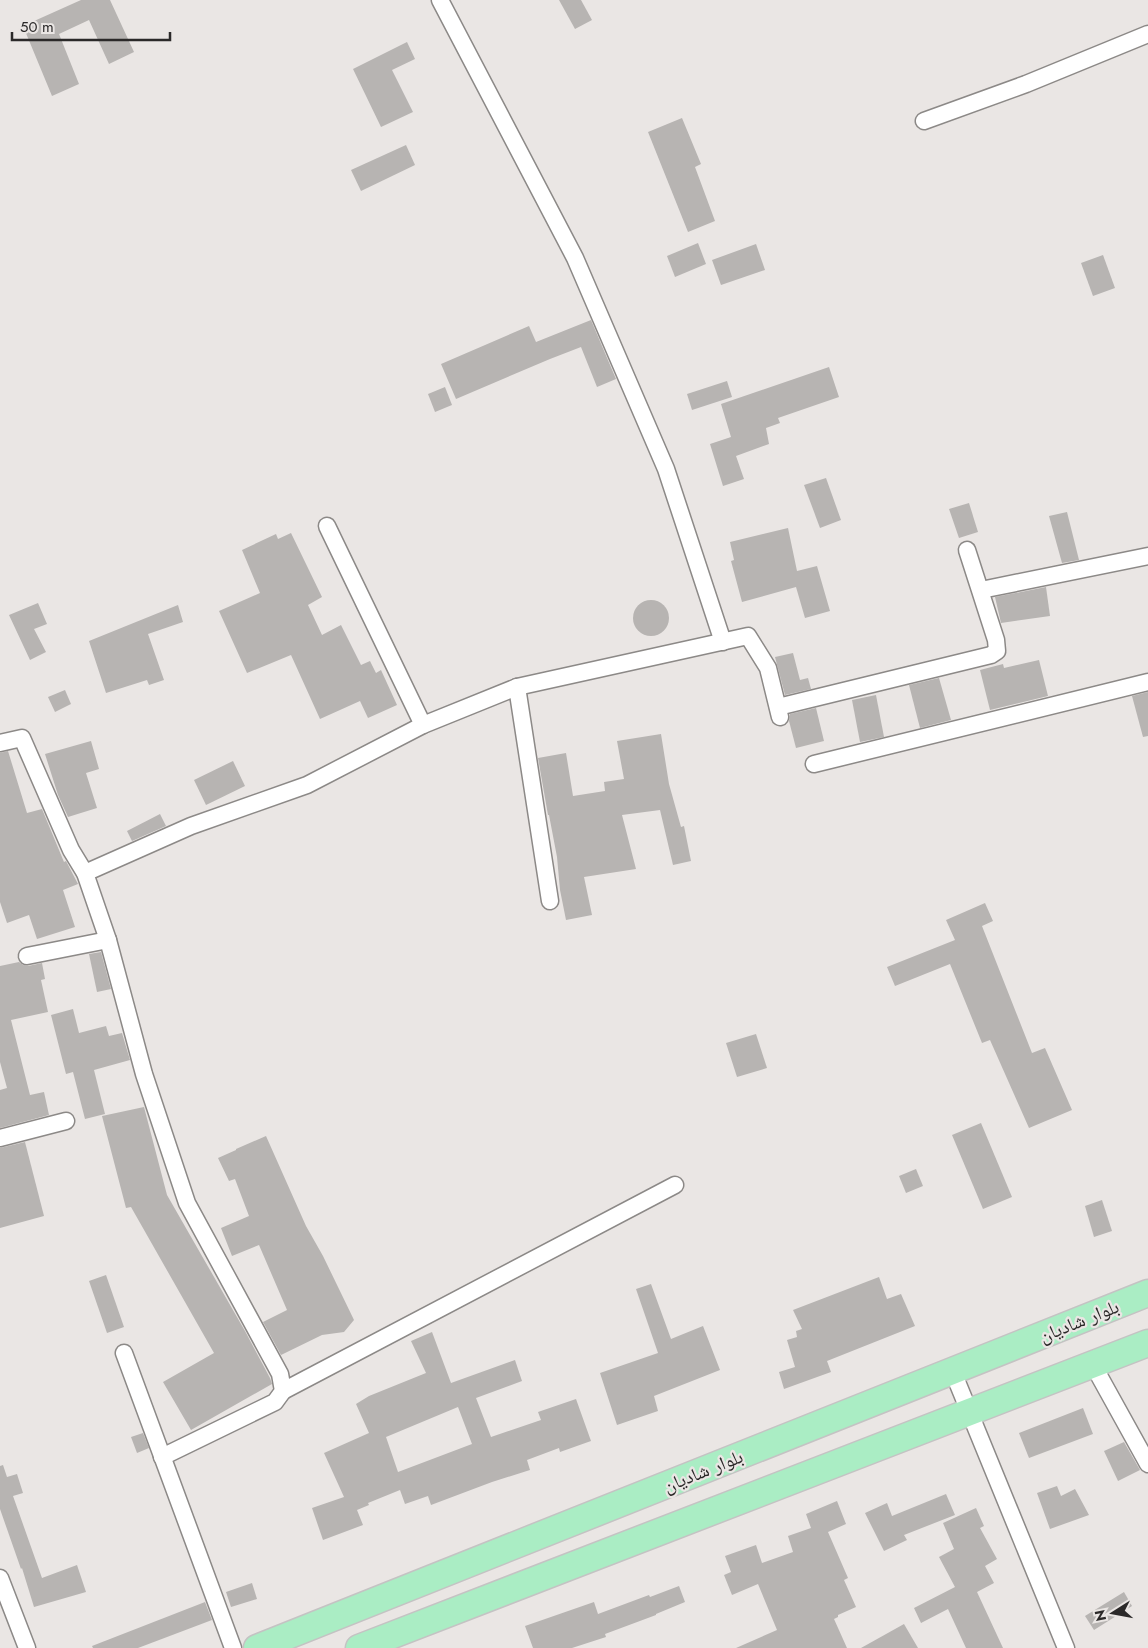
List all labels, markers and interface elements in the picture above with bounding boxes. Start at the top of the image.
scale bar [12,10,170,42]
text: 50 m [20,16,54,38]
street label: بلوار شادیان [1035,1293,1123,1349]
street label: بلوار شادیان [659,1443,747,1499]
north arrow [1088,1588,1138,1638]
text: N [1089,1608,1111,1623]

